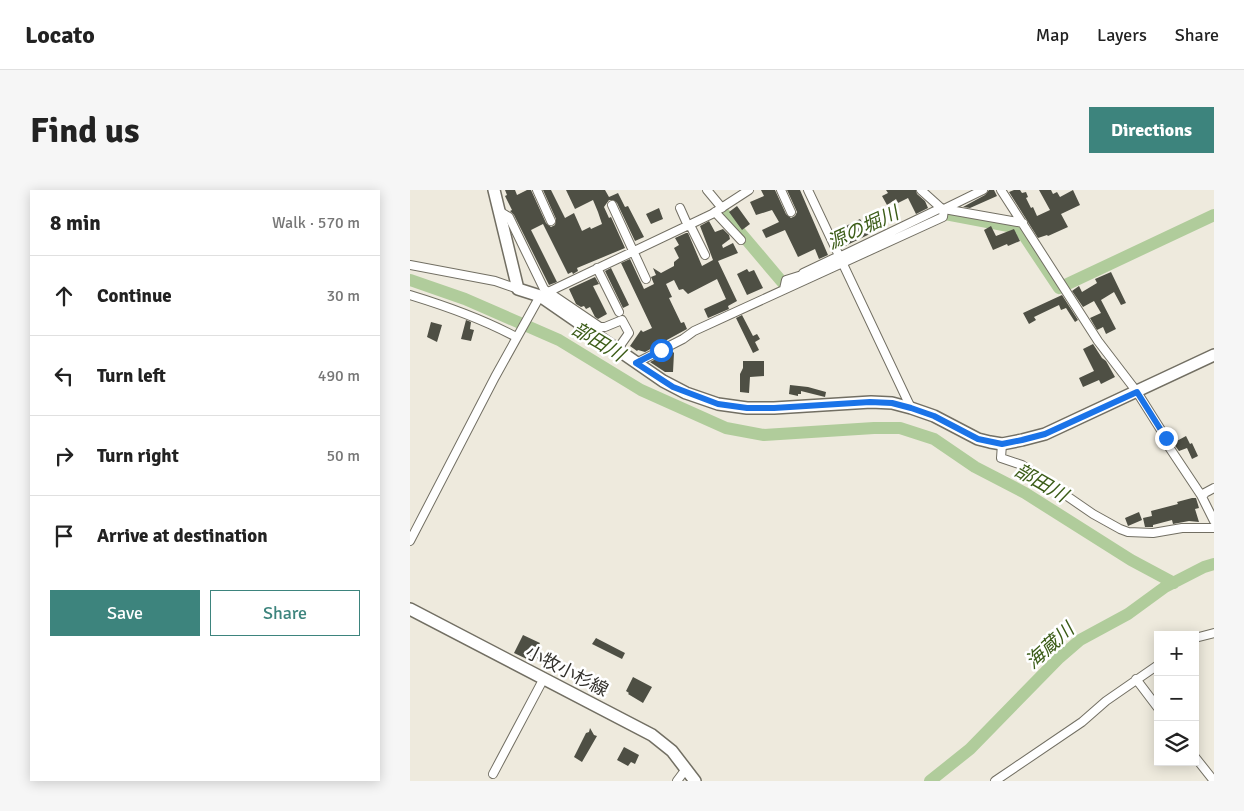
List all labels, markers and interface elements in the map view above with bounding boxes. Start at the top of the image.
text: Locato [25,20,95,50]
text: Map [1036,24,1069,46]
text: Layers [1097,24,1147,46]
text: Share [1175,24,1219,46]
button: Directions [1089,107,1214,153]
text: Find us [30,109,140,152]
water label: 源の堀川 [823,200,904,255]
text: 8 min [50,210,101,236]
text: Walk · 570 m [272,213,360,233]
icon: ahead [50,282,78,310]
text: Continue [97,284,172,308]
text: 30 m [326,286,360,306]
water label: 部田川 [567,317,630,368]
route start [650,339,673,362]
icon: left [50,362,78,390]
text: Turn left [97,364,166,388]
text: 490 m [318,366,360,386]
route end [1155,427,1178,450]
icon: right [50,442,78,470]
text: Turn right [97,444,179,468]
text: 50 m [326,446,360,466]
water label: 部田川 [1010,458,1073,509]
icon: arrive [50,522,78,550]
text: Arrive at destination [97,524,268,548]
button: Save [50,590,200,636]
button: Share [210,590,360,636]
water label: 海蔵川 [1021,617,1081,674]
map controls [1154,631,1199,766]
button: + [1154,631,1199,676]
street label: 小牧小杉線 [522,641,612,701]
button: − [1154,676,1199,721]
button: layers [1154,721,1199,766]

